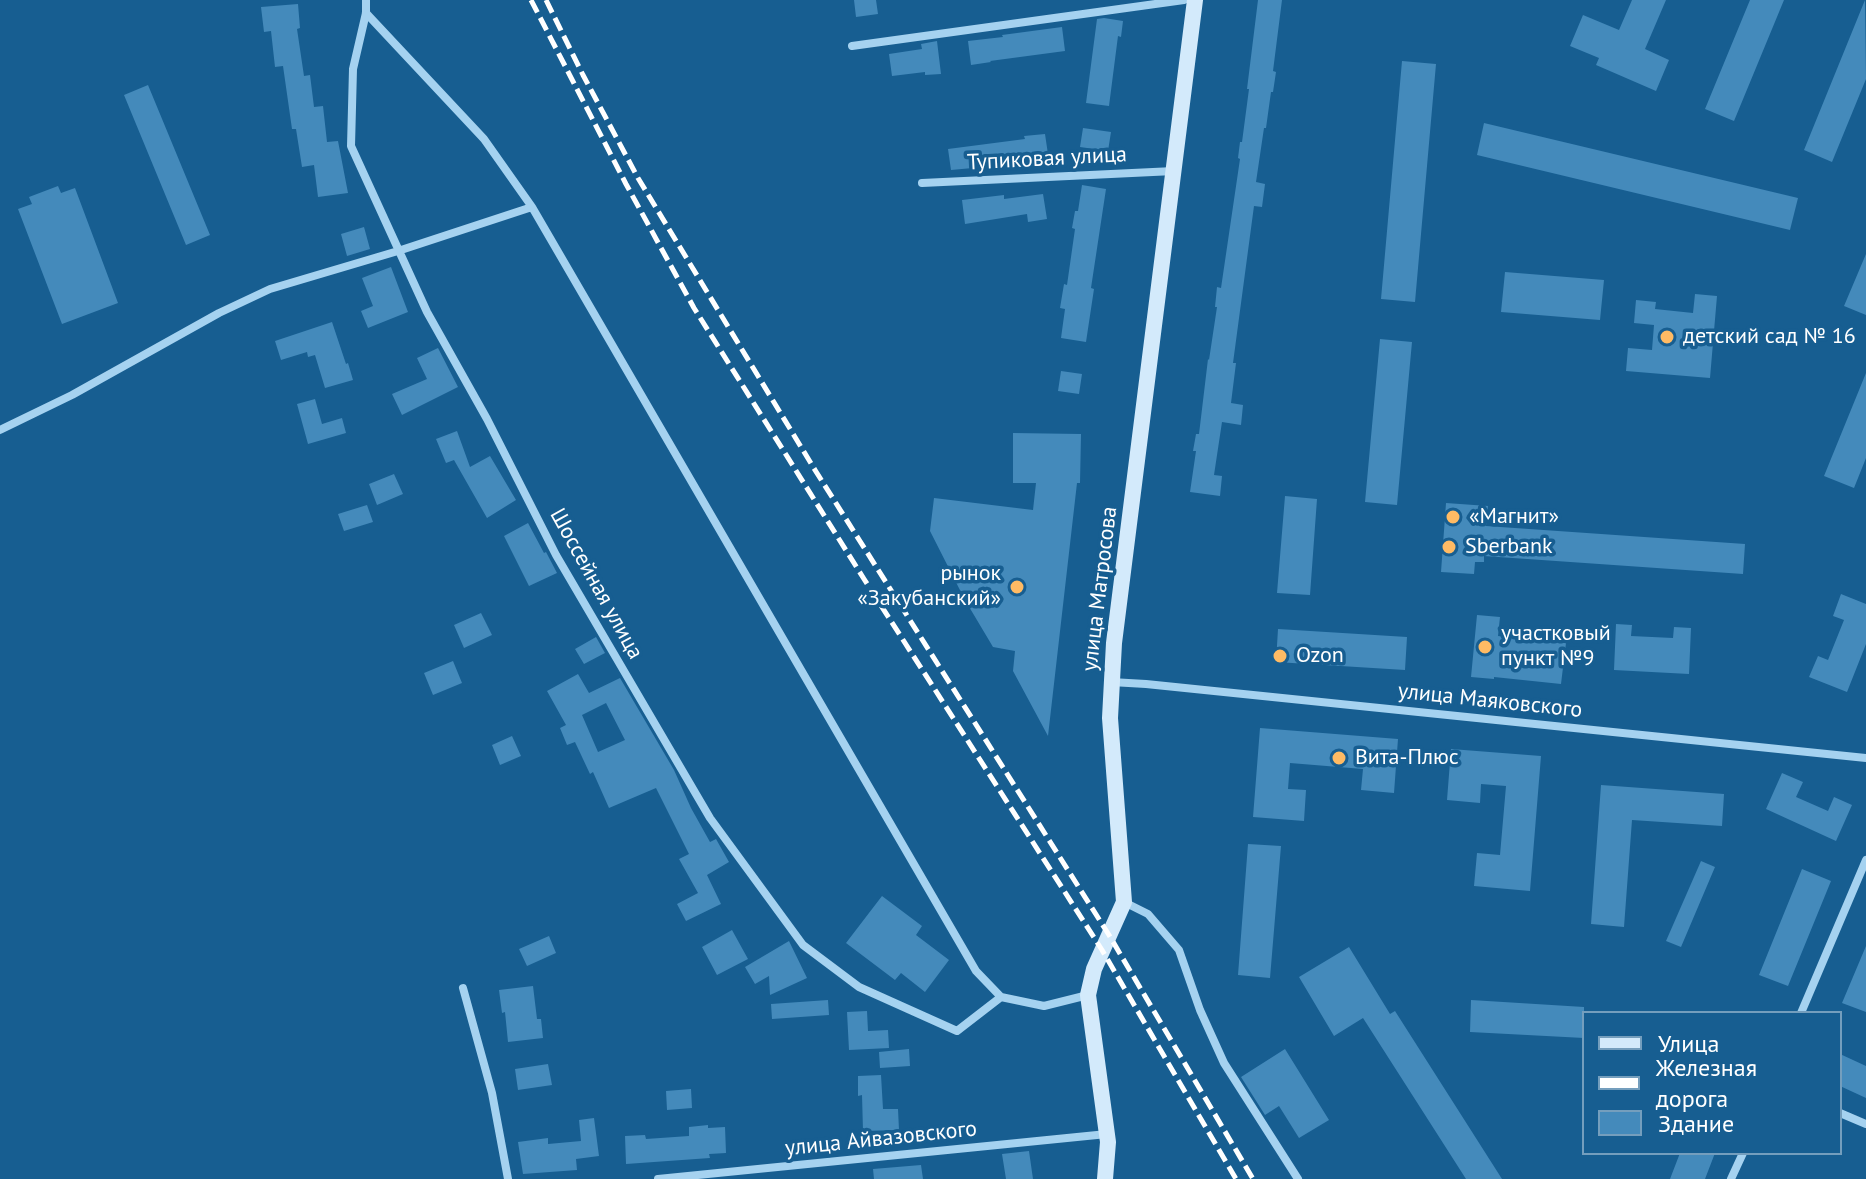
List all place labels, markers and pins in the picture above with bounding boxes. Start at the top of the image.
place label: детский сад № 16 [1683,324,1856,350]
marker: детский сад № 16 [1658,328,1676,346]
place label: «Магнит» [1469,504,1559,530]
marker: «Магнит» [1444,508,1462,526]
place label: Sberbank [1465,534,1553,560]
marker: Sberbank [1440,538,1458,556]
place label: рынок «Закубанский» [857,561,1001,612]
marker: рынок «Закубанский» [1008,578,1026,596]
place label: участковый пункт №9 [1501,621,1611,672]
marker: участковый пункт №9 [1476,638,1494,656]
place label: Ozon [1296,643,1344,669]
marker: Ozon [1271,647,1289,665]
place label: Вита-Плюс [1355,745,1459,771]
marker: Вита-Плюс [1330,749,1348,767]

